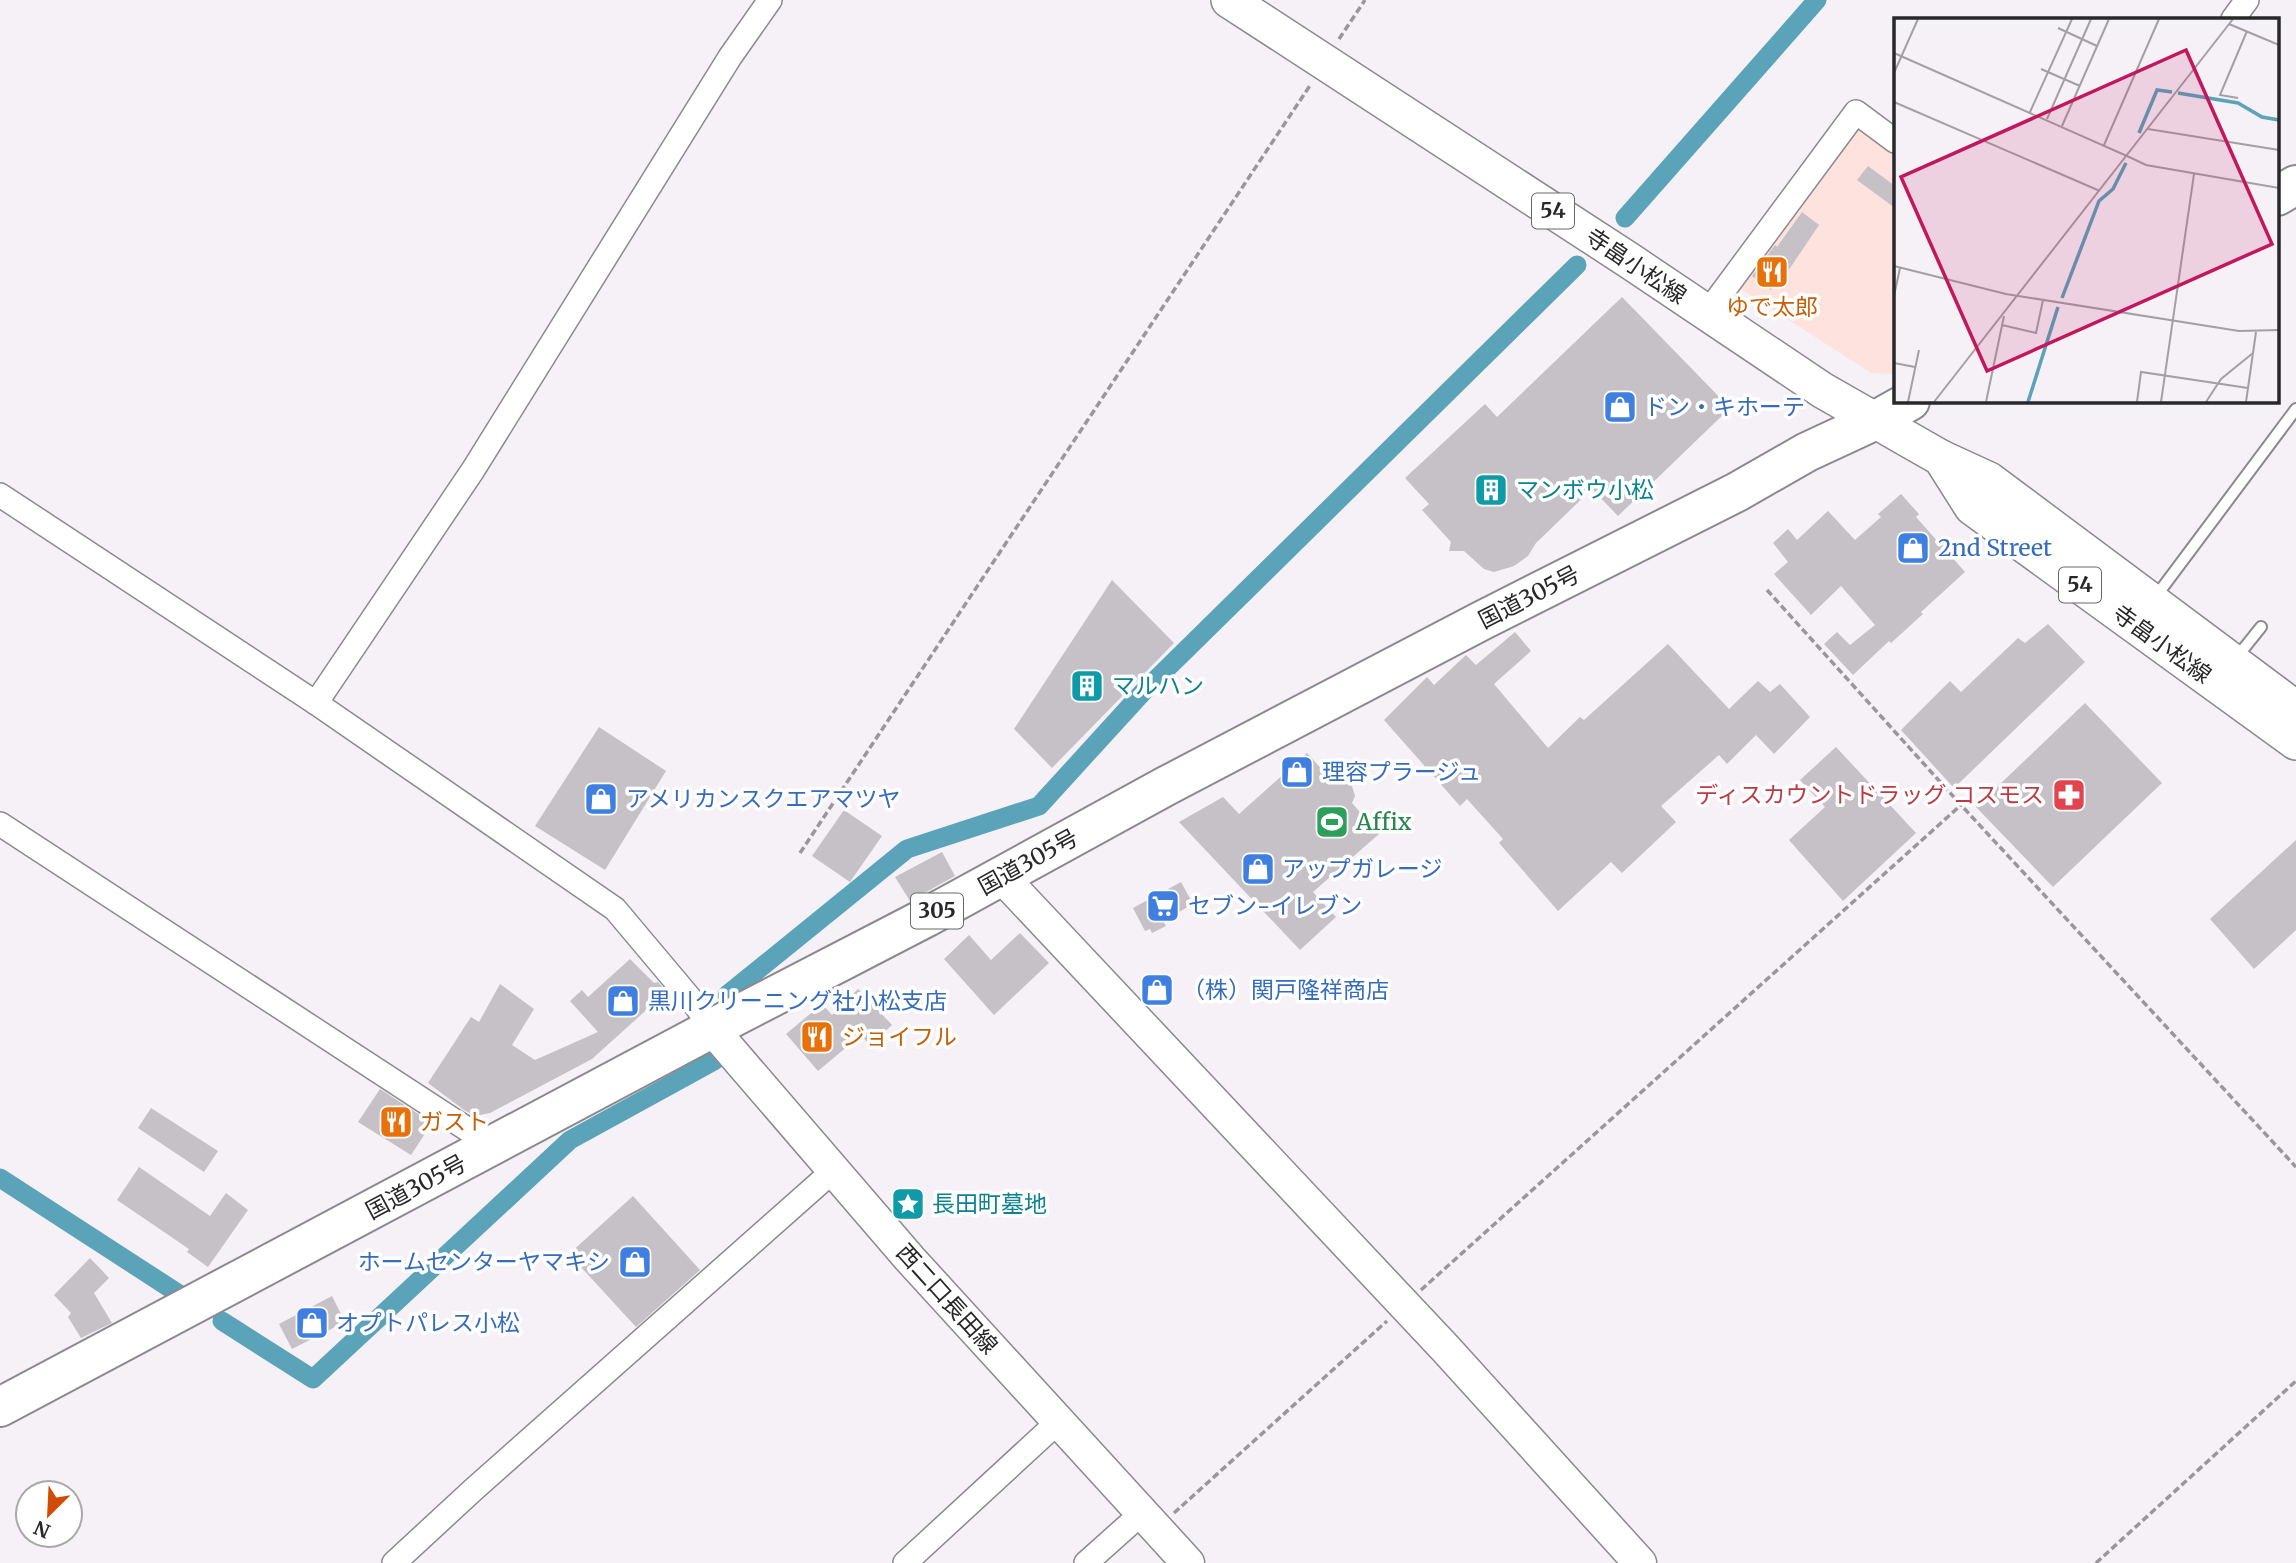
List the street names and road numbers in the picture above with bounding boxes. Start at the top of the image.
road number: 54 [1532,194,1574,228]
street label: 寺畠小松線 [1581,221,1692,310]
street label: 国道305号 [1473,559,1584,634]
road number: 54 [2059,568,2101,602]
street label: 寺畠小松線 [2107,598,2217,689]
street label: 国道305号 [973,822,1083,901]
road number: 305 [911,894,963,928]
street label: 国道305号 [361,1148,471,1225]
street label: 西二口長田線 [890,1238,1004,1360]

